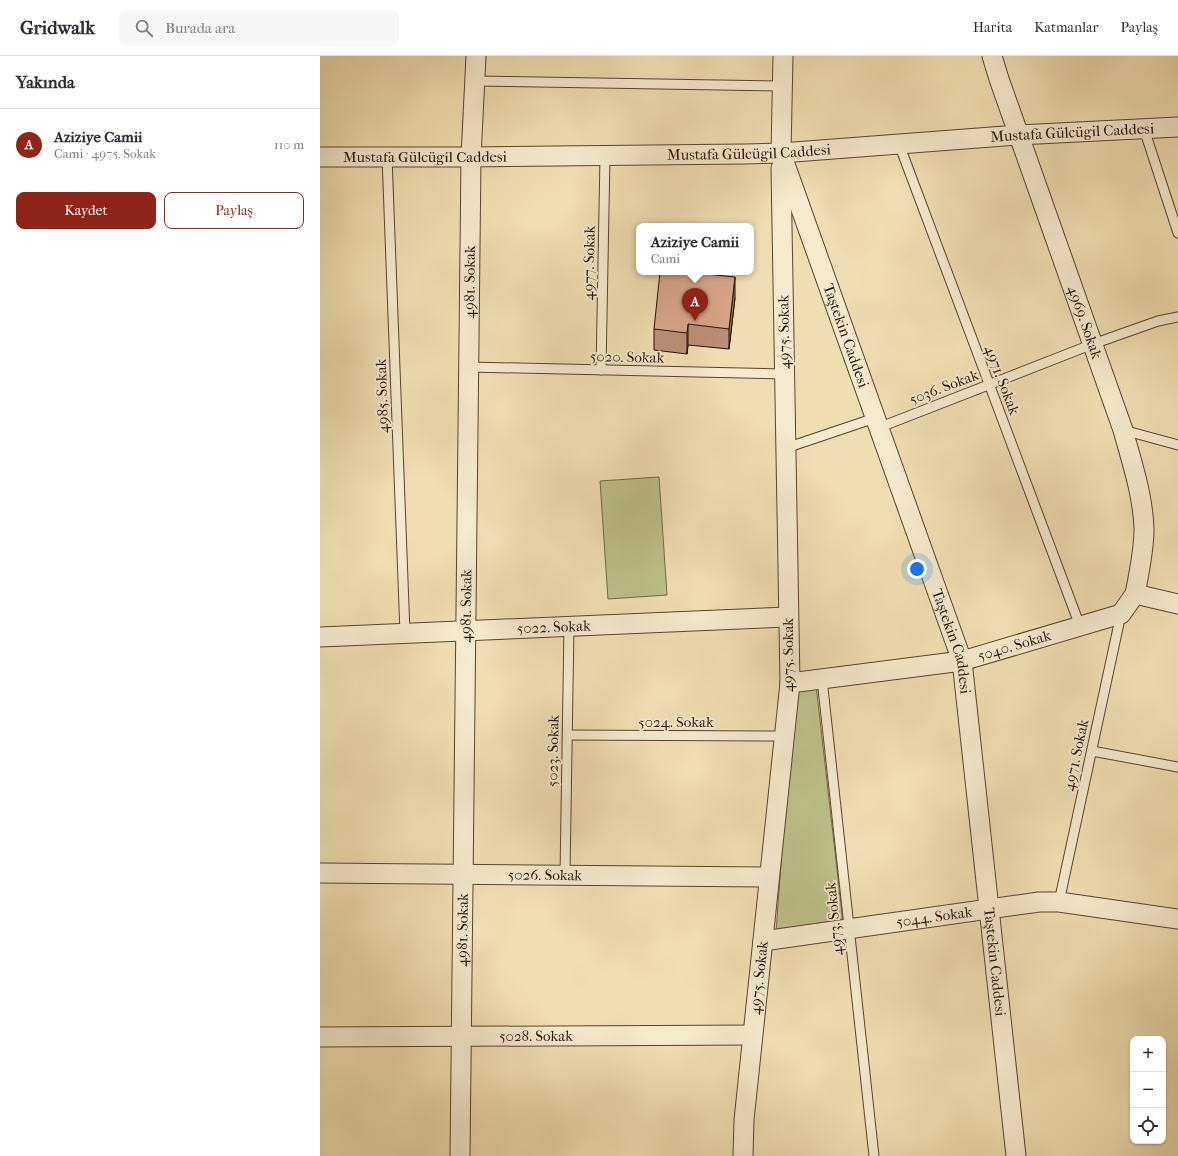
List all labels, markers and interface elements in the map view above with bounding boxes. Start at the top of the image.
search box [119,10,399,46]
text: Gridwalk [20,17,95,39]
icon: search [133,17,155,39]
text: Burada ara [165,19,235,37]
text: Harita [973,19,1012,36]
text: Katmanlar [1034,19,1099,36]
text: Paylaş [1121,19,1158,36]
text: Yakında [16,72,75,92]
street label: Mustafa Gülcügil Caddesi [990,119,1155,146]
text: Aziziye Camii [54,128,143,146]
text: A [25,137,33,152]
text: 110 m [274,137,304,152]
street label: Mustafa Gülcügil Caddesi [667,140,832,164]
text: Cami · 4975. Sokak [54,146,156,161]
street label: Mustafa Gülcügil Caddesi [343,148,508,166]
button: Kaydet [16,192,156,229]
button: Paylaş [164,192,304,229]
popup [636,223,754,275]
street label: 4977. Sokak [579,225,599,300]
text: Aziziye Camii [651,233,739,251]
street label: 4981. Sokak [460,245,479,319]
text: Cami [651,251,680,266]
street label: Taştekin Caddesi [819,281,873,391]
street label: 4969. Sokak [1064,283,1106,362]
pin: A [682,288,708,321]
street label: 4975. Sokak [774,295,794,369]
street label: 4971. Sokak [981,343,1024,418]
street label: 5020. Sokak [590,347,665,367]
street label: 4985. Sokak [372,358,392,434]
street label: 5036. Sokak [907,365,981,408]
your location [907,559,927,579]
street label: 4981. Sokak [457,569,475,643]
street label: Taştekin Caddesi [928,587,975,696]
street label: 5022. Sokak [516,616,591,638]
street label: 4975. Sokak [779,618,797,692]
street label: 5040. Sokak [976,626,1053,665]
street label: 5024. Sokak [638,713,714,731]
street label: 5023. Sokak [543,714,563,787]
street label: 4971. Sokak [1060,717,1092,793]
street label: 5026. Sokak [508,866,582,884]
street label: 4973. Sokak [821,881,847,957]
street label: 4981. Sokak [453,893,472,967]
street label: 5044. Sokak [895,902,974,931]
street label: Taştekin Caddesi [980,907,1010,1018]
street label: 4975. Sokak [746,940,772,1016]
street label: 5028. Sokak [499,1027,573,1045]
map controls [1130,1036,1166,1144]
button: + [1130,1036,1166,1072]
button: − [1130,1072,1166,1108]
button: locate [1130,1108,1166,1144]

